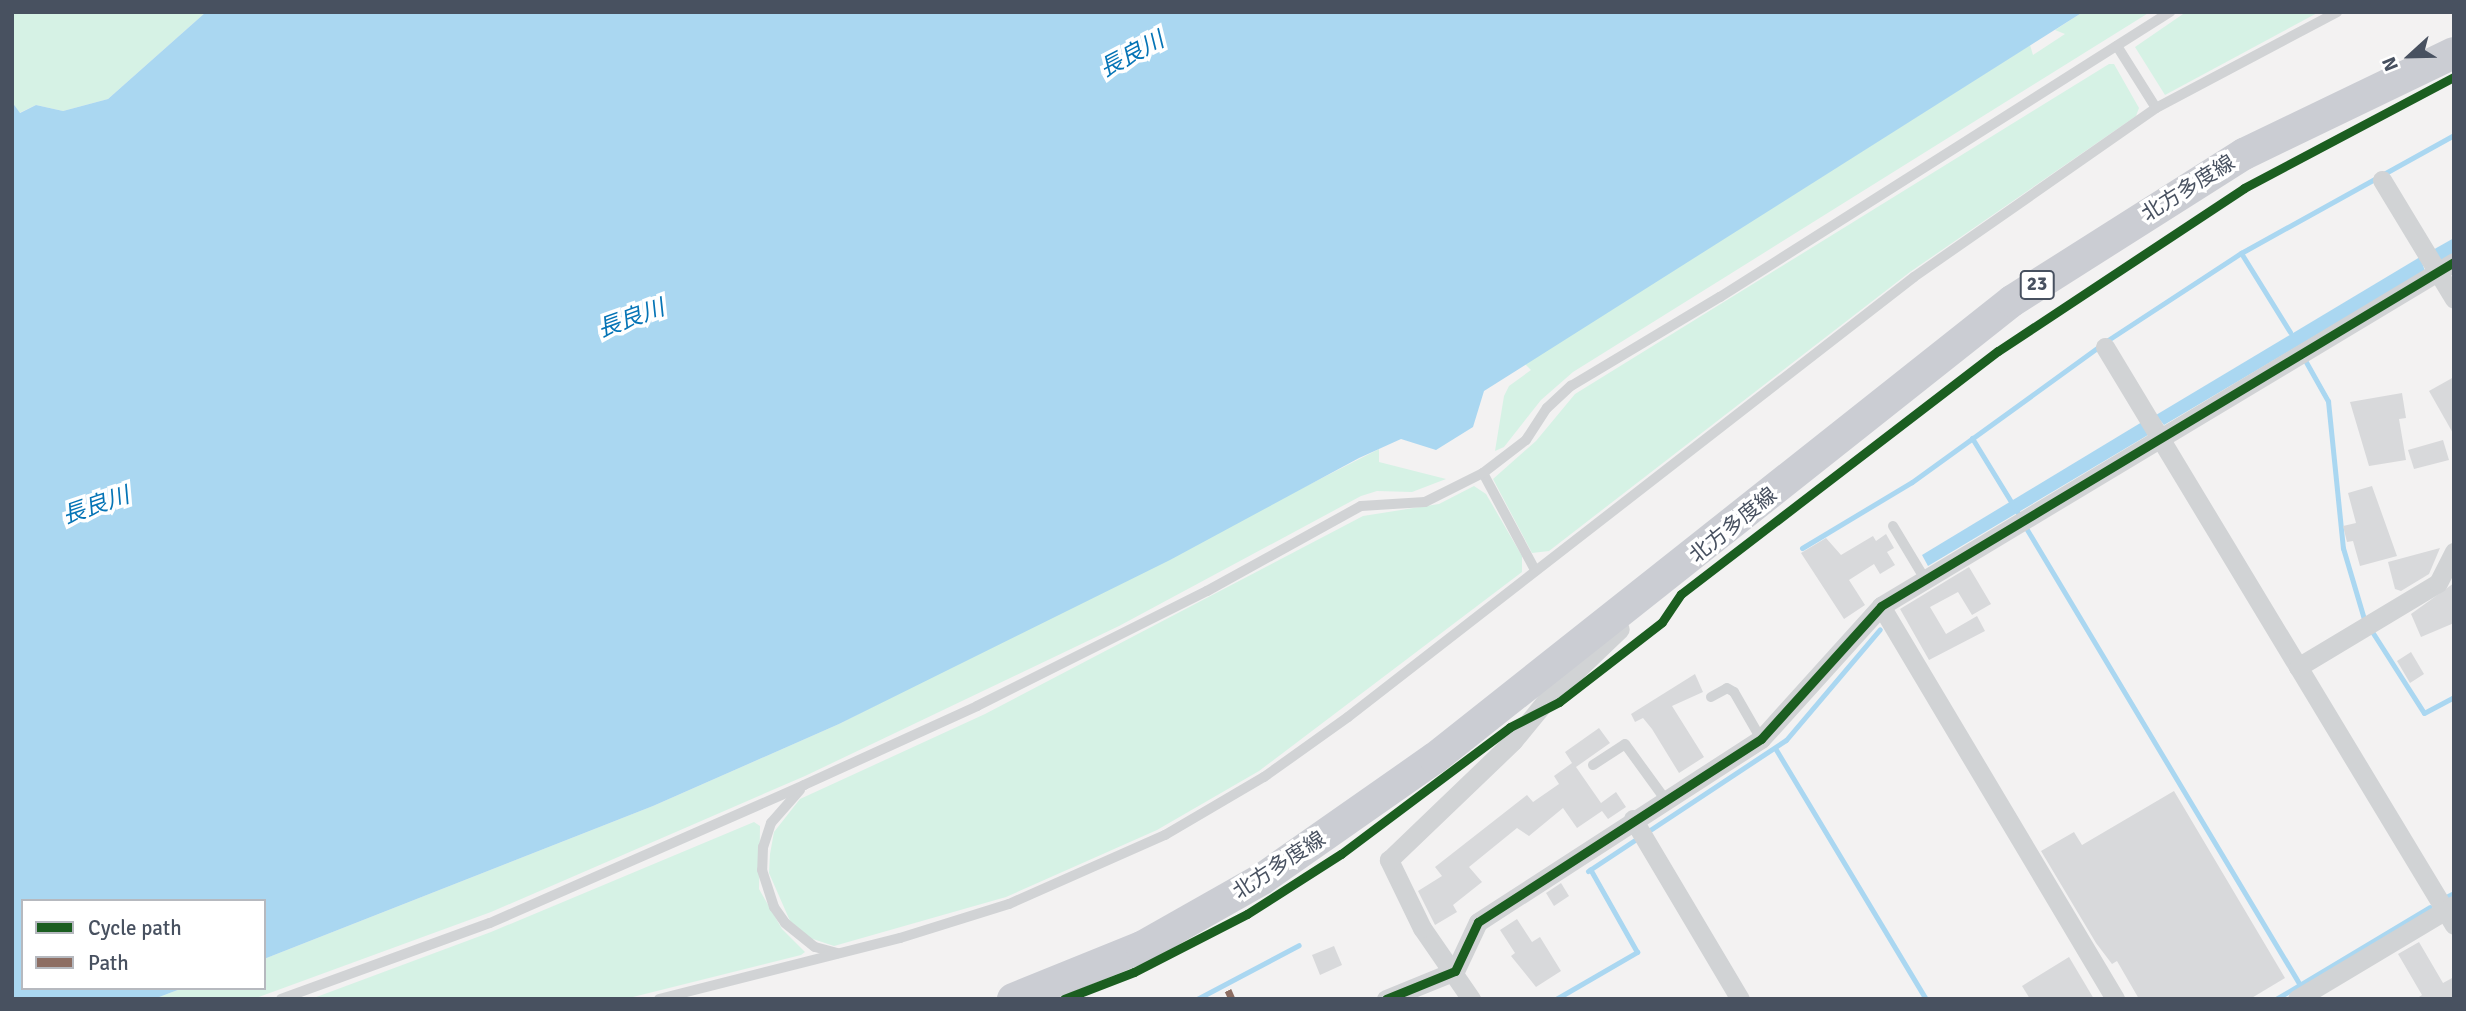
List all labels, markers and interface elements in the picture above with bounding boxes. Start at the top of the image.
north arrow [2375,21,2445,91]
water label: 長良川 [1095,27,1169,83]
text: N [2377,53,2404,74]
street label: 北方多度線 [2137,149,2239,227]
road number: 23 [2020,270,2054,300]
water label: 長良川 [594,294,668,344]
water label: 長良川 [59,482,133,530]
street label: 北方多度線 [1684,482,1782,568]
street label: 北方多度線 [1228,826,1330,904]
legend [21,899,266,990]
text: Cycle path [88,915,182,941]
text: Path [88,950,129,976]

